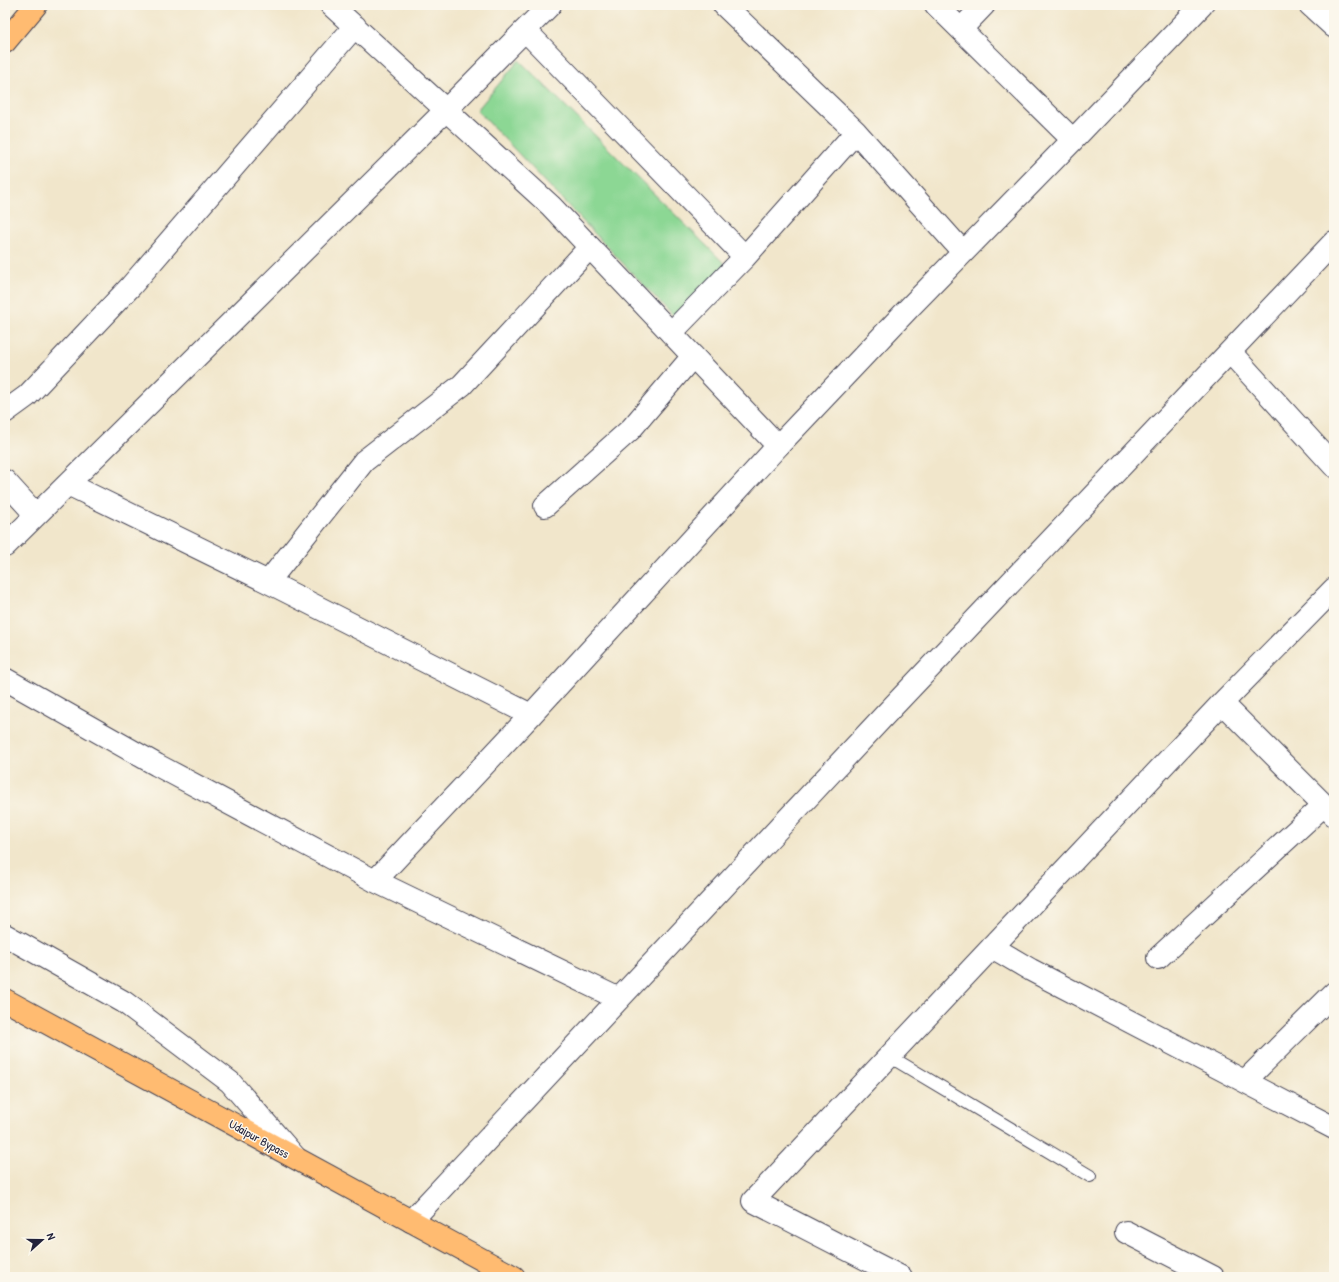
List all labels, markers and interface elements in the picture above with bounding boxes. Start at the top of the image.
street label: Udaipur Bypass [226,1115,293,1162]
north arrow [22,1220,62,1260]
text: N [44,1231,59,1242]

